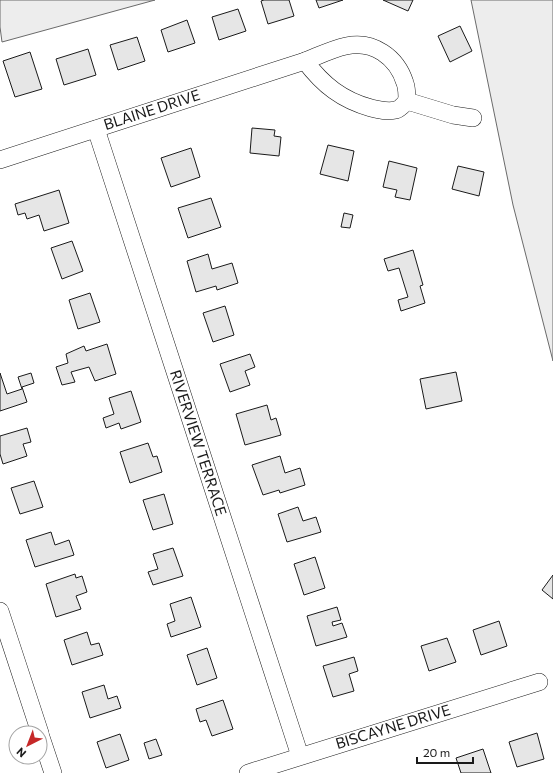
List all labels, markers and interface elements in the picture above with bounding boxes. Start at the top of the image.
street label: BLAINE DRIVE [101,85,202,133]
street label: RIVERVIEW TERRACE [167,367,231,518]
street label: BISCAYNE DRIVE [333,700,452,752]
north arrow [8,725,48,765]
scale bar [417,739,473,765]
text: N [14,745,28,760]
text: 20 m [423,745,450,759]

